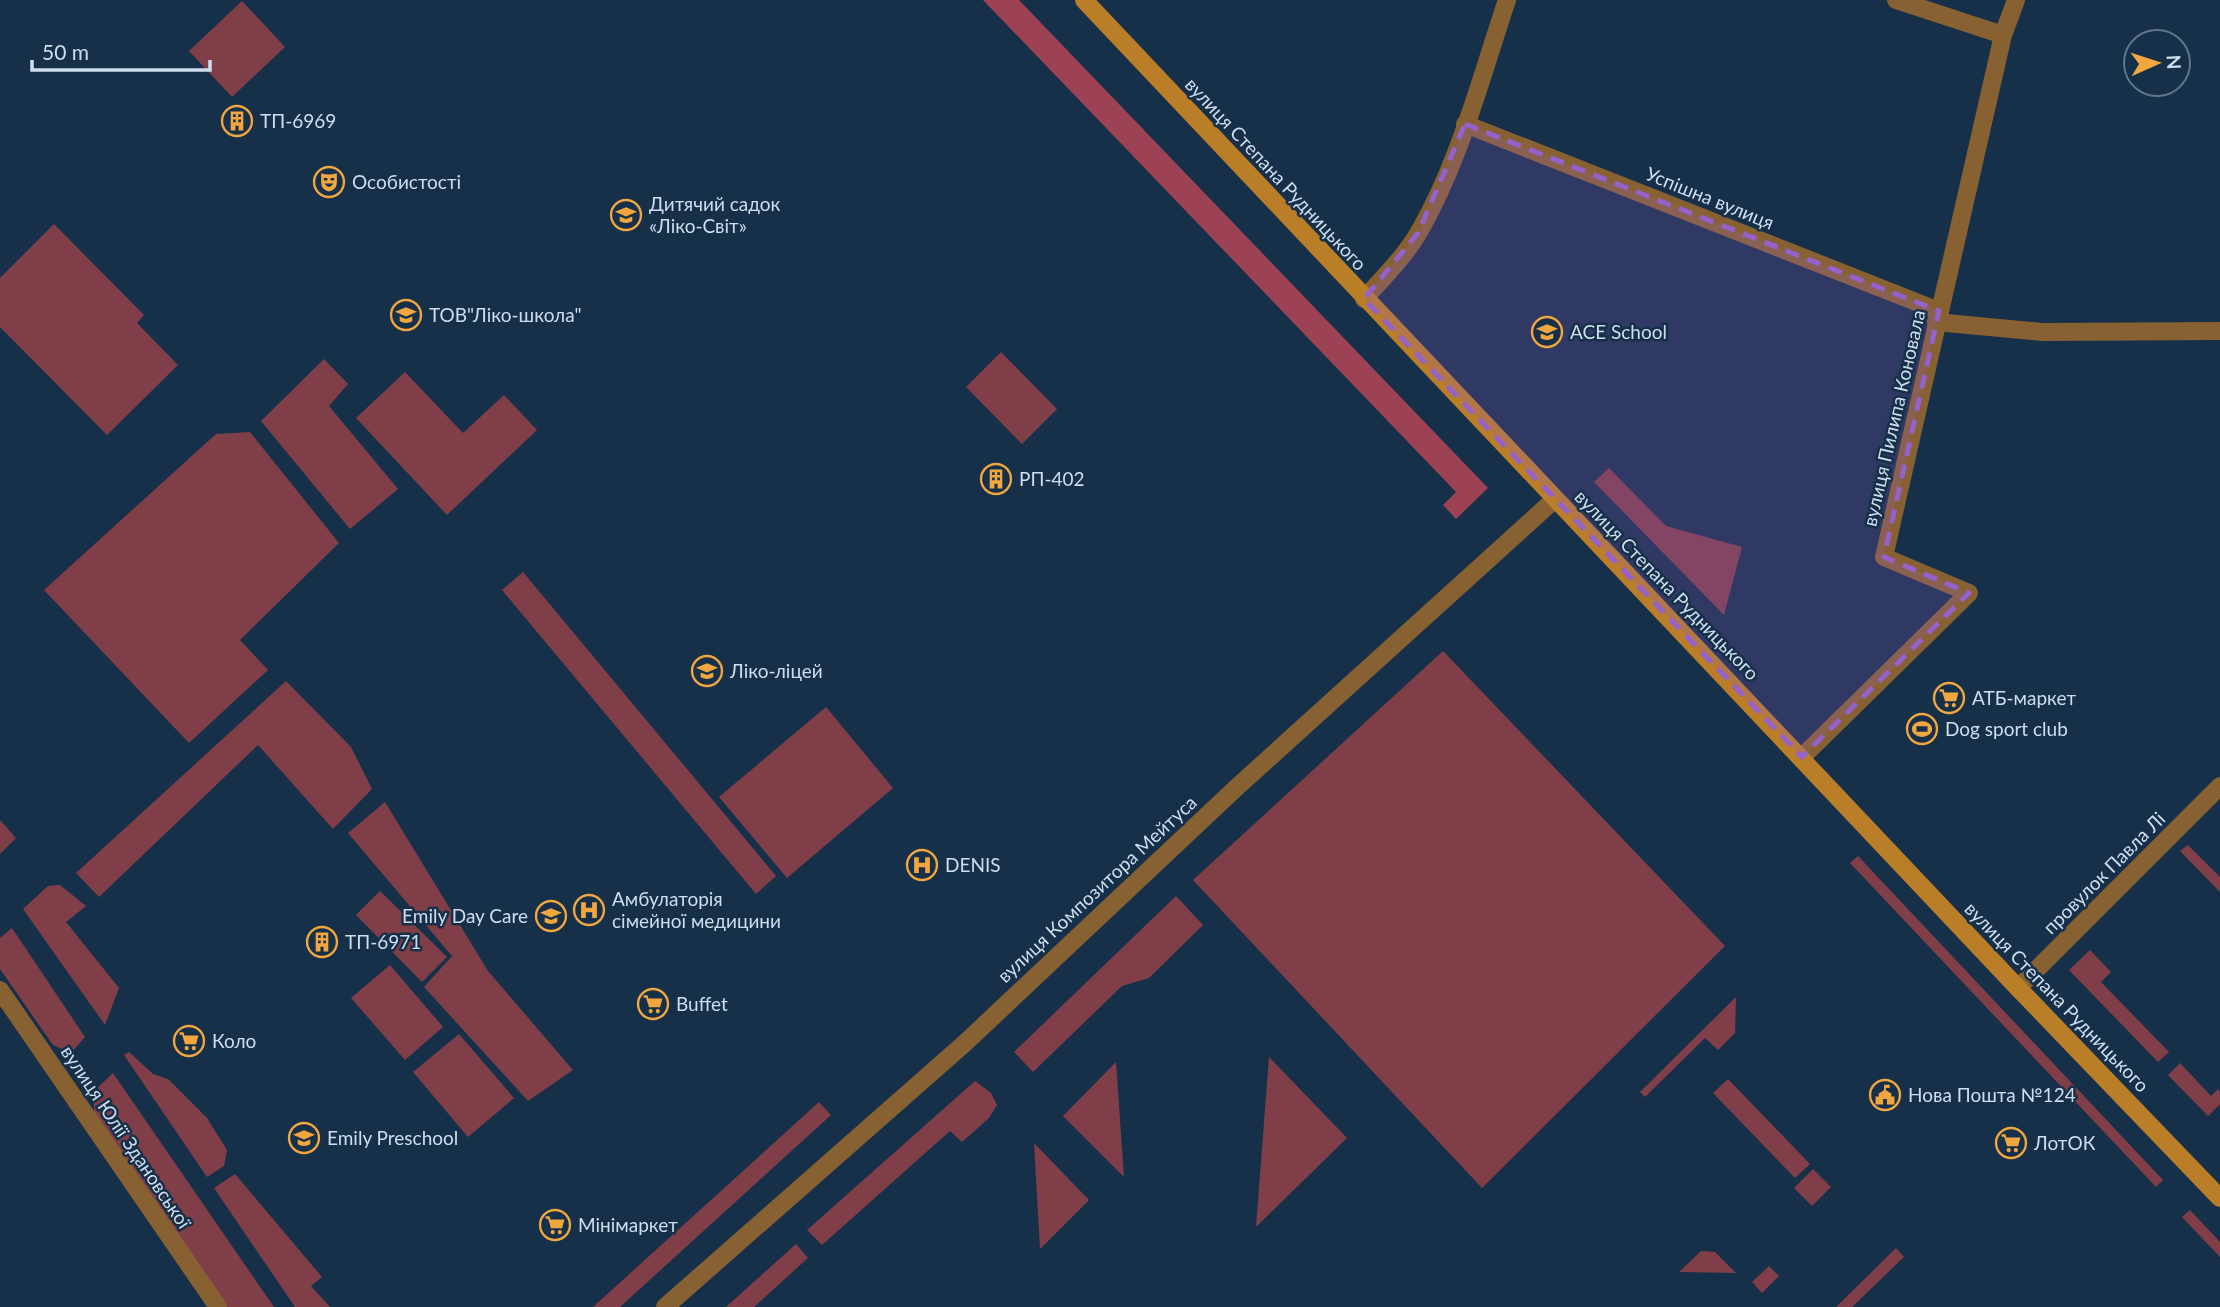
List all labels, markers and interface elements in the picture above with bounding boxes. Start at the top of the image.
scale bar [32,28,210,72]
north arrow [2122,28,2192,98]
text: 50 m [42,39,89,64]
text: N [2163,54,2186,70]
street label: вулиця Степана Рудницького [1181,72,1372,275]
building icon: ТП-6969 [220,104,254,138]
place label: ТП-6969 [260,109,336,132]
street label: Успішна вулиця [1643,161,1778,234]
theatre icon: Особистості [312,165,346,199]
place label: Особистості [352,170,461,193]
place label: Дитячий садок «Ліко-Світ» [649,192,781,237]
school or university icon: Дитячий садок «Ліко-Світ» [609,198,643,232]
school or university icon: ТОВ"Ліко-школа" [389,298,423,332]
place label: ТОВ"Ліко-школа" [429,303,582,326]
street label: вулиця Пилипа Коновала [1857,307,1930,528]
school or university icon: ACE School [1530,315,1564,349]
place label: ACE School [1570,320,1667,343]
building icon: РП-402 [979,462,1013,496]
place label: РП-402 [1019,467,1085,490]
street label: вулиця Степана Рудницького [1570,485,1764,684]
school or university icon: Ліко-ліцей [690,654,724,688]
place label: Ліко-ліцей [729,659,823,682]
supermarket icon: АТБ-маркет [1932,681,1966,715]
place label: АТБ-маркет [1972,686,2076,709]
sports icon: Dog sport club [1905,712,1939,746]
place label: Dog sport club [1945,717,2068,740]
street label: вулиця Композитора Мейтуса [992,790,1201,987]
street label: провулок Павла Лі [2038,807,2169,938]
hospital icon: DENIS [905,848,939,882]
place label: DENIS [945,853,1001,876]
place label: Амбулаторія сімейної медицини [612,887,781,932]
hospital icon: Амбулаторія сімейної медицини [572,893,606,927]
street label: вулиця Степана Рудницького [1960,897,2154,1096]
school or university icon: Emily Day Care [534,899,568,933]
place label: Emily Day Care [402,904,528,927]
building icon: ТП-6971 [305,925,339,959]
place label: ТП-6971 [345,930,421,953]
supermarket icon: Buffet [636,987,670,1021]
place label: Buffet [676,992,728,1015]
supermarket icon: Коло [172,1024,206,1058]
place label: Коло [212,1029,256,1052]
street label: вулиця Юлії Здановської [57,1041,196,1233]
public building icon: Нова Пошта №124 [1868,1078,1902,1112]
place label: Нова Пошта №124 [1908,1083,2076,1106]
school or university icon: Emily Preschool [287,1121,321,1155]
place label: Emily Preschool [327,1126,458,1149]
supermarket icon: ЛотОК [1994,1126,2028,1160]
place label: ЛотОК [2033,1131,2096,1154]
supermarket icon: Мінімаркет [538,1208,572,1242]
place label: Мінімаркет [578,1213,678,1236]

